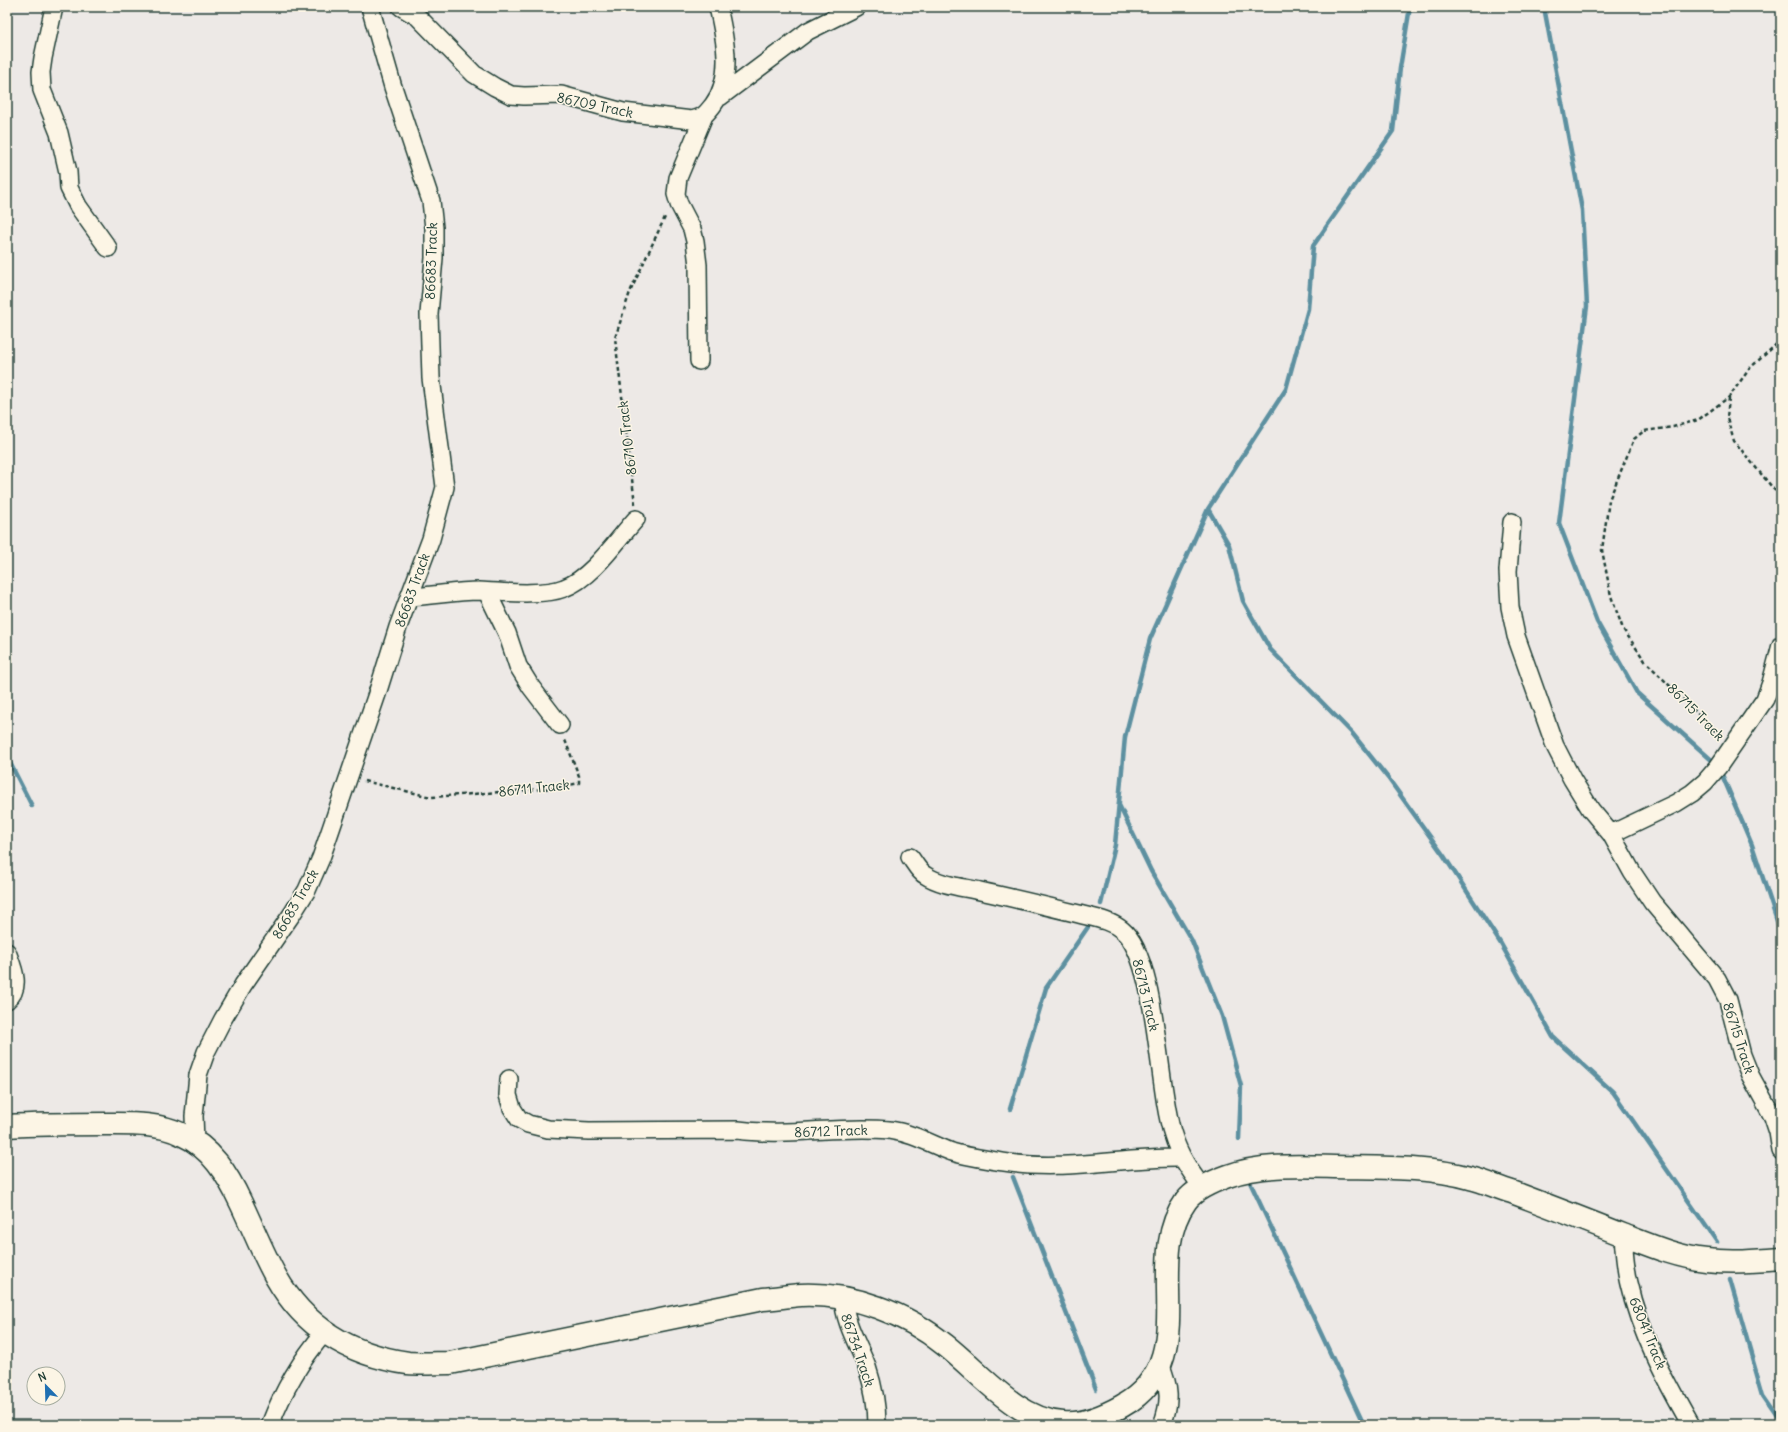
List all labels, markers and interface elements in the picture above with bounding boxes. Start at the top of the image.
street label: 86709 Track [555,88,635,122]
street label: 86683 Track [421,222,441,300]
street label: 86710 Track [613,400,641,476]
street label: 86683 Track [390,550,434,630]
street label: 86715 Track [1663,679,1729,745]
street label: 86711 Track [497,775,571,801]
street label: 86683 Track [268,866,322,942]
street label: 86713 Track [1128,957,1164,1033]
street label: 86715 Track [1719,1000,1759,1076]
street label: 86712 Track [794,1121,868,1141]
street label: 68041 Track [1625,1294,1671,1372]
street label: 86734 Track [837,1311,879,1389]
north arrow [26,1366,66,1406]
text: N [36,1369,48,1385]

